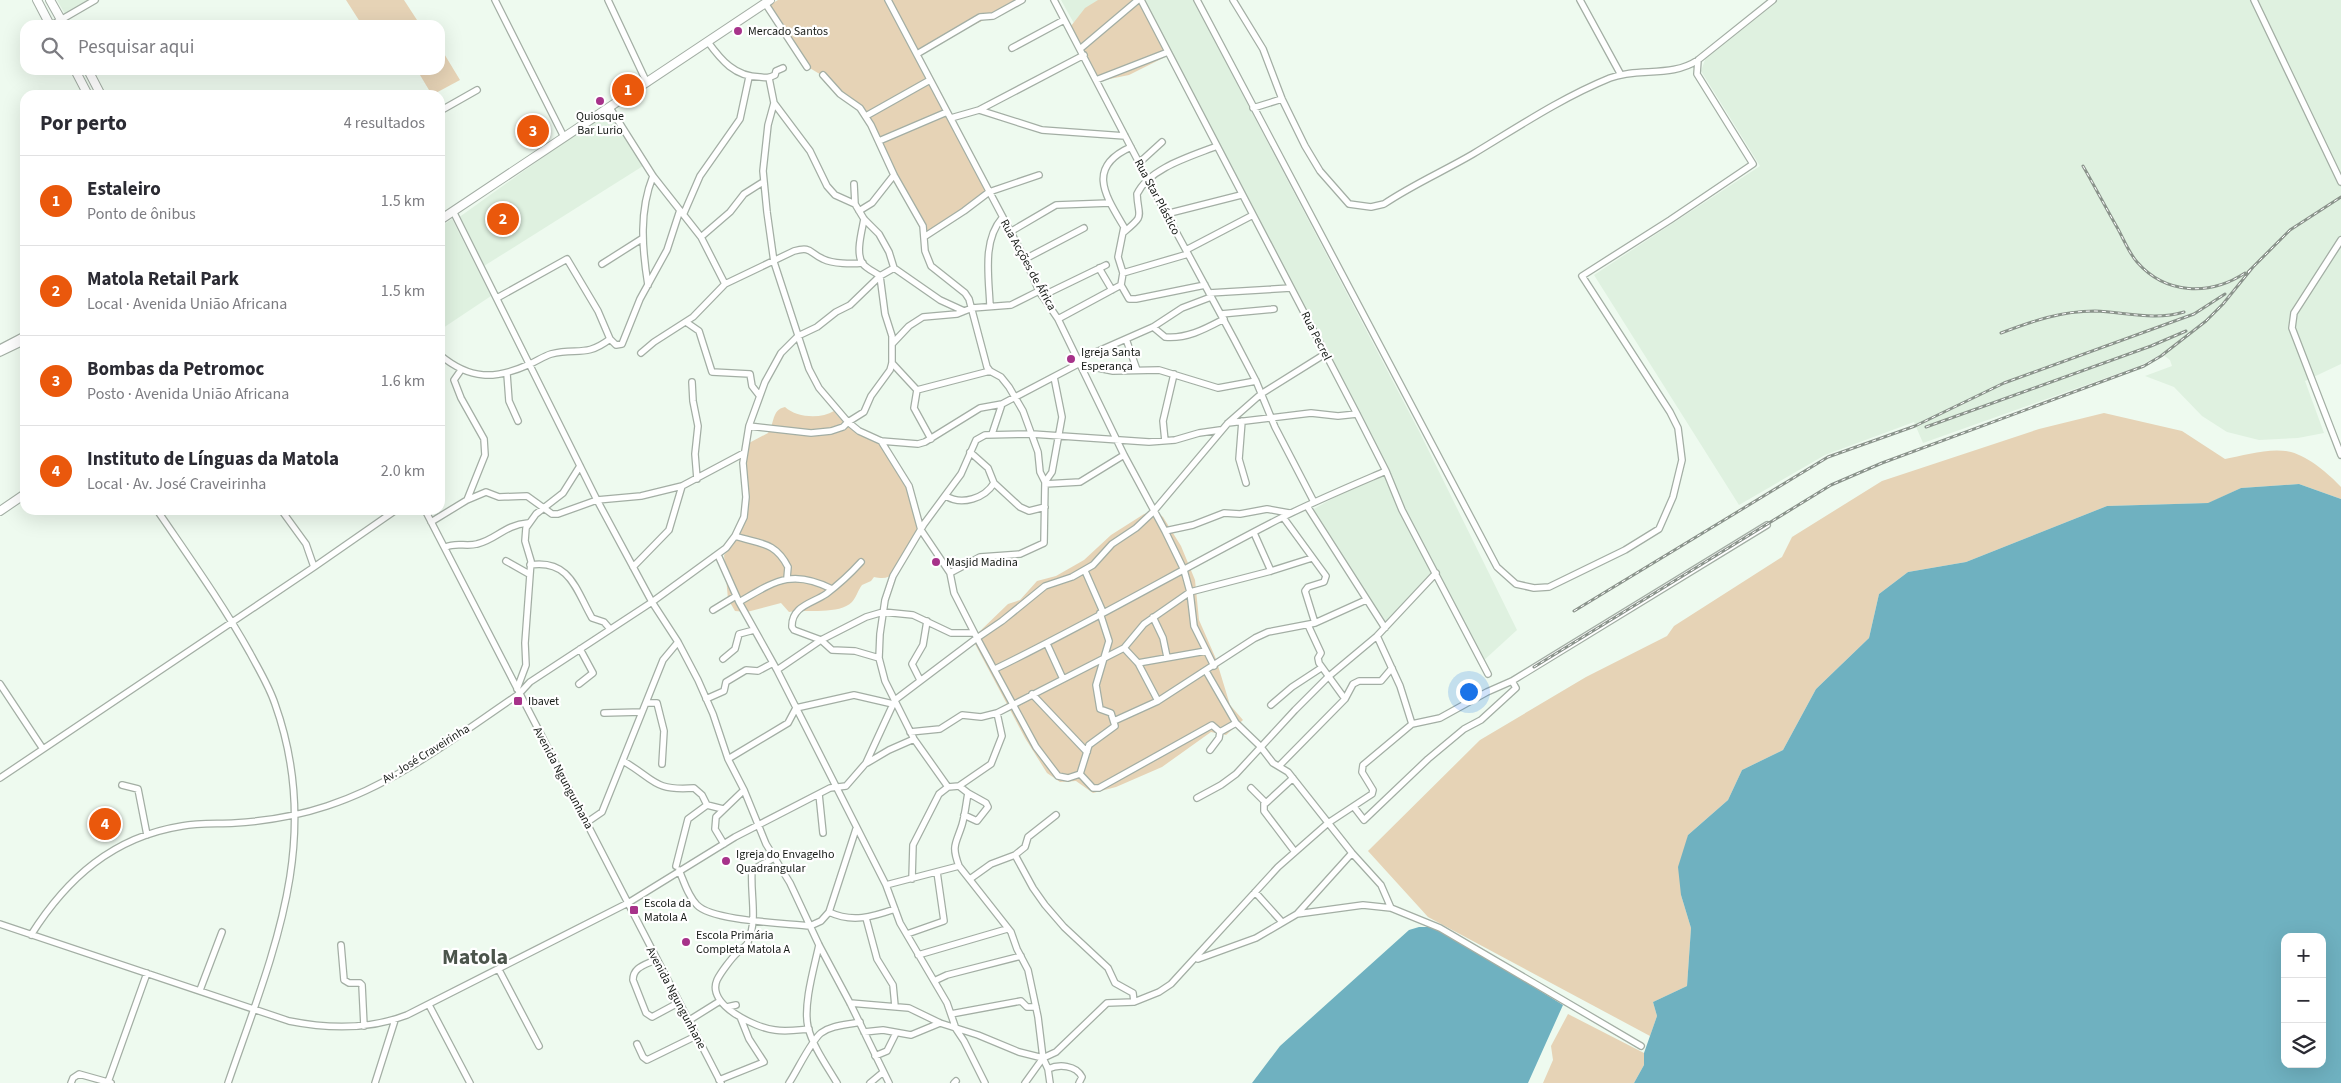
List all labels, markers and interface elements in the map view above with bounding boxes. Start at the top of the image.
search box [20,20,445,75]
place label: Mercado Santos [748,23,828,40]
marker: Mercado Santos [732,25,744,37]
icon: search [38,34,66,62]
text: Pesquisar aqui [78,34,194,61]
pin: 1 [612,71,644,109]
marker: Quiosque Bar Lurio [594,95,606,107]
text: Por perto [40,108,127,138]
place label: Quiosque Bar Lurio [576,108,624,139]
text: 4 resultados [344,112,425,134]
pin: 3 [517,112,549,150]
street label: Rua Star Plástico [1130,156,1184,238]
text: Estaleiro [87,176,161,203]
text: 1 [52,190,60,212]
text: 1.5 km [381,190,425,212]
pin: 2 [487,200,519,238]
text: Ponto de ônibus [87,203,196,225]
street label: Rua Acções de África [996,216,1060,314]
text: Matola Retail Park [87,266,239,293]
text: 2 [52,280,60,302]
text: 1.5 km [381,280,425,302]
text: Local · Avenida União Africana [87,293,287,315]
street label: Rua Pecrel [1296,309,1336,363]
place label: Igreja Santa Esperança [1081,344,1140,375]
marker: Igreja Santa Esperança [1065,353,1077,365]
text: Bombas da Petromoc [87,356,264,383]
text: 3 [52,370,60,392]
text: 1.6 km [381,370,425,392]
text: Posto · Avenida União Africana [87,383,289,405]
text: Instituto de Línguas da Matola [87,446,339,473]
text: 4 [52,460,60,482]
text: 2.0 km [381,460,425,482]
text: Local · Av. José Craveirinha [87,473,266,495]
place label: Masjid Madina [946,554,1018,571]
marker: Masjid Madina [930,556,942,568]
your location [1456,679,1482,705]
place label: Ibavet [528,693,559,710]
marker: Ibavet [512,695,524,707]
street label: Av. José Craveirinha [379,720,473,788]
street label: Avenida Ngungunhana [529,724,597,832]
pin: 4 [89,805,121,843]
place label: Igreja do Envagelho Quadrangular [736,846,834,877]
marker: Igreja do Envagelho Quadrangular [720,855,732,867]
place label: Escola da Matola A [644,895,691,926]
marker: Escola da Matola A [628,904,640,916]
place label: Escola Primária Completa Matola A [696,927,791,958]
map controls [2281,933,2326,1068]
button: + [2281,933,2326,978]
marker: Escola Primária Completa Matola A [680,936,692,948]
district label: Matola [442,941,508,973]
street label: Avenida Ngungunhane [642,944,710,1052]
button: − [2281,978,2326,1023]
button: layers [2281,1023,2326,1068]

